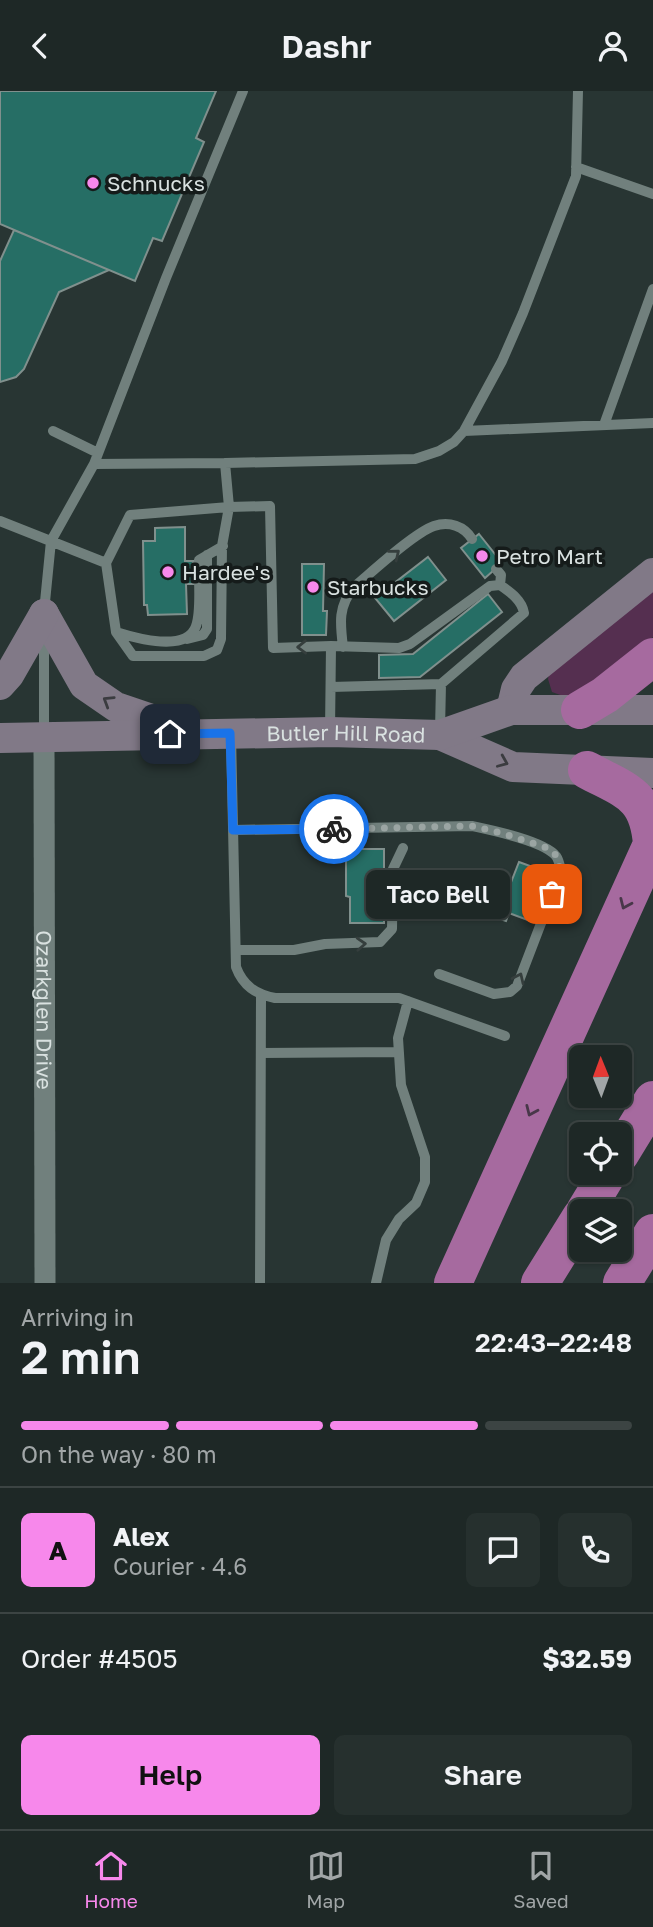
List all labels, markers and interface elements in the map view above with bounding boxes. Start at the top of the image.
icon: back [21,27,59,65]
text: Dashr [281,27,372,65]
icon: person [594,27,632,65]
place label: Schnucks [107,170,205,196]
marker: Schnucks [85,175,101,191]
place label: Petro Mart [496,543,603,569]
marker: Petro Mart [474,548,490,564]
one-way arrow [387,550,400,562]
place label: Hardee's [182,559,271,585]
marker: Hardee's [160,564,176,580]
place label: Starbucks [327,574,429,600]
marker: Starbucks [305,579,321,595]
one-way arrow [296,639,307,655]
one-way arrow [103,697,116,710]
pin [140,704,200,764]
icon: home [151,715,189,753]
street label: Butler Hill Road [266,719,426,748]
one-way arrow [495,754,508,768]
courier [299,794,369,864]
icon: bike [315,810,353,848]
pin [522,864,582,924]
callout: Taco Bell [366,869,510,919]
icon: bag [533,875,571,913]
text: Taco Bell [387,880,489,908]
one-way arrow [619,897,633,909]
street label: Ozarkglen Drive [31,930,58,1090]
one-way arrow [356,936,367,951]
one-way arrow [511,973,525,985]
north arrow [569,1045,632,1108]
map controls [569,1045,632,1262]
one-way arrow [525,1104,539,1116]
button: locate [569,1122,632,1185]
button: layers [569,1199,632,1262]
text: Arriving in [21,1303,134,1331]
text: 22:43–22:48 [475,1327,632,1358]
text: 2 min [21,1329,141,1384]
text: On the way · 80 m [21,1440,217,1468]
button: chat [466,1513,540,1587]
button: phone [558,1513,632,1587]
text: Alex [113,1521,170,1552]
text: A [49,1535,67,1566]
text: Courier · 4.6 [113,1552,247,1580]
text: Order #4505 [21,1643,178,1674]
text: $32.59 [542,1643,632,1674]
button: Help [21,1735,320,1815]
button: Share [334,1735,632,1815]
tab: Home [84,1847,138,1912]
tab: Map [306,1847,345,1912]
tab: Saved [513,1847,569,1912]

